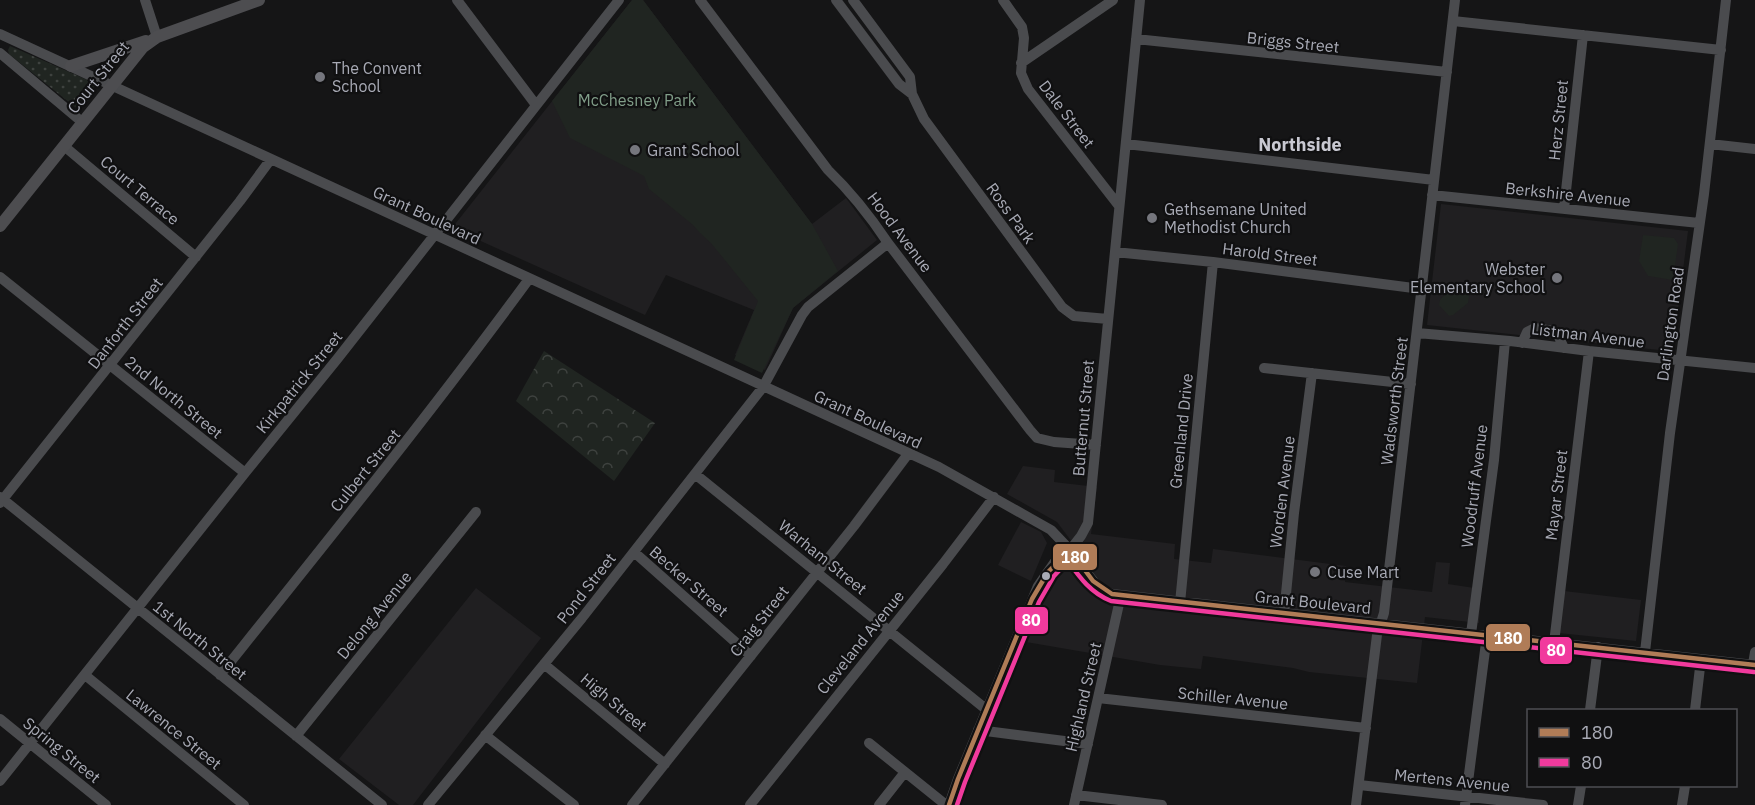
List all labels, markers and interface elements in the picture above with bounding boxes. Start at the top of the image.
street label: Briggs Street [1246,27,1340,57]
street label: Court Street [63,37,133,117]
place label: The Convent School [332,58,422,96]
marker: The Convent School [313,70,327,84]
street label: Dale Street [1035,76,1099,152]
street label: Herz Street [1544,79,1572,161]
park label: McChesney Park [578,90,697,110]
district label: Northside [1258,133,1342,156]
place label: Grant School [647,140,740,160]
marker: Grant School [628,143,642,157]
street label: Court Terrace [96,151,184,229]
street label: Berkshire Avenue [1504,177,1632,211]
street label: Ross Park [982,179,1040,248]
street label: Grant Boulevard [370,181,484,249]
street label: Hood Avenue [863,188,937,276]
place label: Gethsemane United Methodist Church [1164,199,1307,237]
marker: Gethsemane United Methodist Church [1145,211,1159,225]
street label: Harold Street [1221,238,1319,270]
place label: Webster Elementary School [1410,259,1545,297]
street label: Darlington Road [1652,266,1688,382]
marker: Webster Elementary School [1550,271,1564,285]
street label: Danforth Street [83,273,167,373]
street label: Listman Avenue [1530,318,1646,352]
street label: Kirkpatrick Street [252,327,346,437]
street label: Wadsworth Street [1376,336,1412,466]
street label: 2nd North Street [121,351,227,443]
street label: Butternut Street [1068,359,1098,477]
street label: Greenland Drive [1165,372,1197,490]
street label: Grant Boulevard [811,385,925,453]
street label: Woodruff Avenue [1457,423,1491,549]
street label: Culbert Street [326,425,404,515]
street label: Worden Avenue [1265,434,1299,549]
street label: Mayar Street [1541,448,1571,542]
street label: Warham Street [775,515,871,599]
street label: Becker Street [646,541,732,621]
line badge: 180 [1052,543,1098,571]
text: 180 [1061,547,1090,567]
street label: Pond Street [552,549,620,627]
place label: Cuse Mart [1327,562,1399,582]
marker: Cuse Mart [1308,565,1322,579]
street label: Delong Avenue [332,567,416,663]
unlabelled marker [1040,570,1052,582]
street label: Craig Street [725,582,793,660]
street label: Cleveland Avenue [812,586,908,698]
street label: Grant Boulevard [1254,586,1372,618]
street label: 1st North Street [149,596,251,684]
line badge: 80 [1014,606,1049,635]
text: 80 [1021,610,1041,630]
line badge: 180 [1485,623,1531,652]
text: 180 [1494,628,1523,648]
line badge: 80 [1539,636,1573,665]
street label: Highland Street [1061,640,1105,754]
text: 80 [1546,640,1566,660]
street label: High Street [577,668,651,736]
street label: Schiller Avenue [1177,682,1289,714]
street label: Lawrence Street [122,684,226,774]
legend [1527,709,1737,787]
street label: Spring Street [19,713,105,787]
text: 180 [1581,721,1613,744]
text: 80 [1581,751,1603,774]
street label: Mertens Avenue [1393,764,1511,796]

